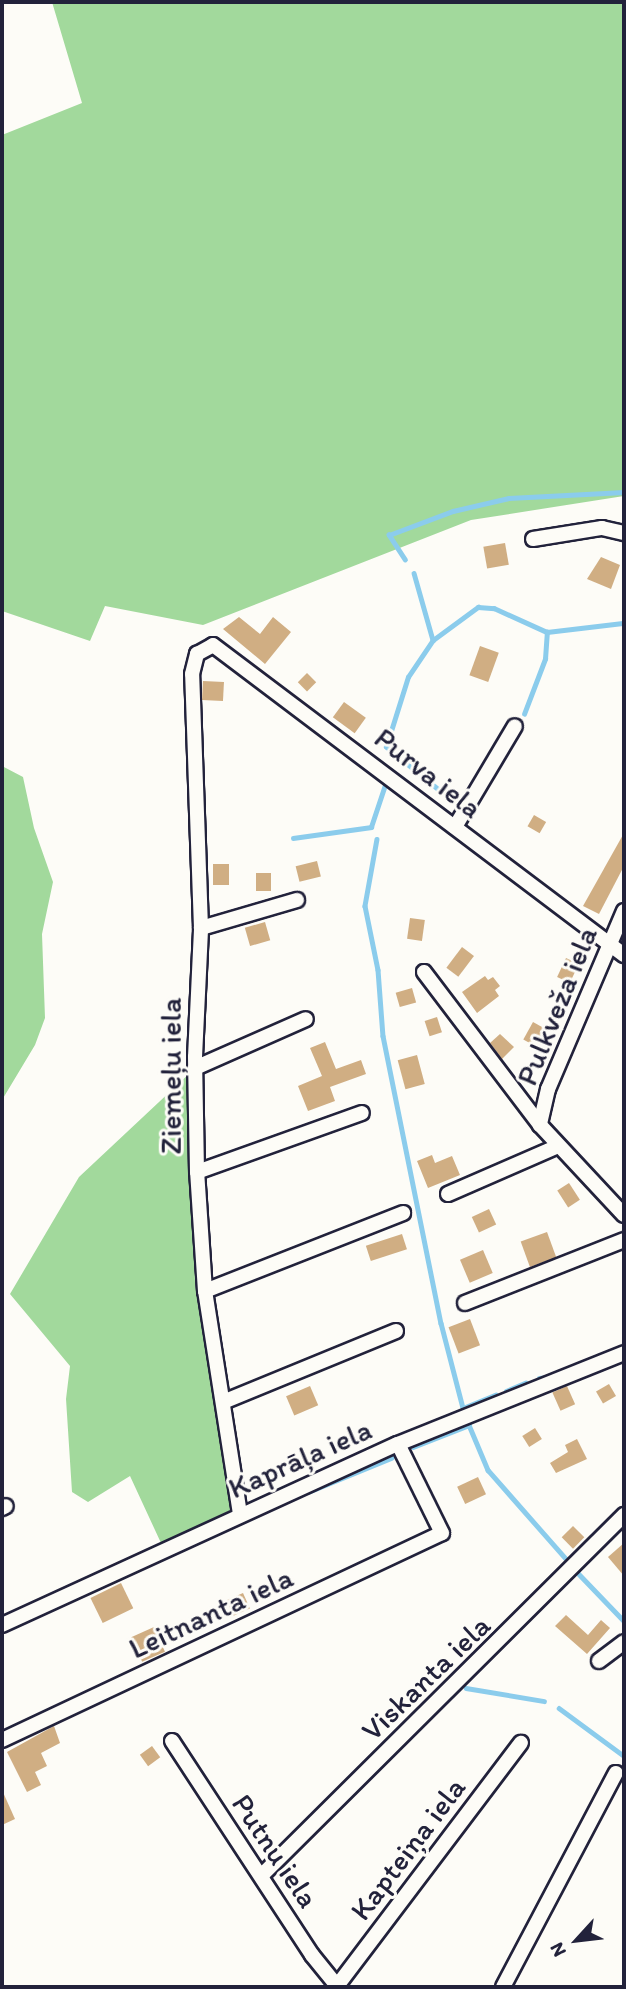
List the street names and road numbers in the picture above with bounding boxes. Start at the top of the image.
street label: Purva iela [367,720,489,826]
street label: Pulkveža iela [509,921,605,1091]
street label: Ziemeļu iela [153,998,189,1154]
street label: Kaprāļa iela [223,1411,377,1507]
street label: Leitnanta iela [123,1559,299,1667]
street label: Viskanta iela [354,1608,498,1748]
street label: Kapteiņa iela [343,1771,473,1927]
street label: Putnu iela [224,1787,326,1915]

